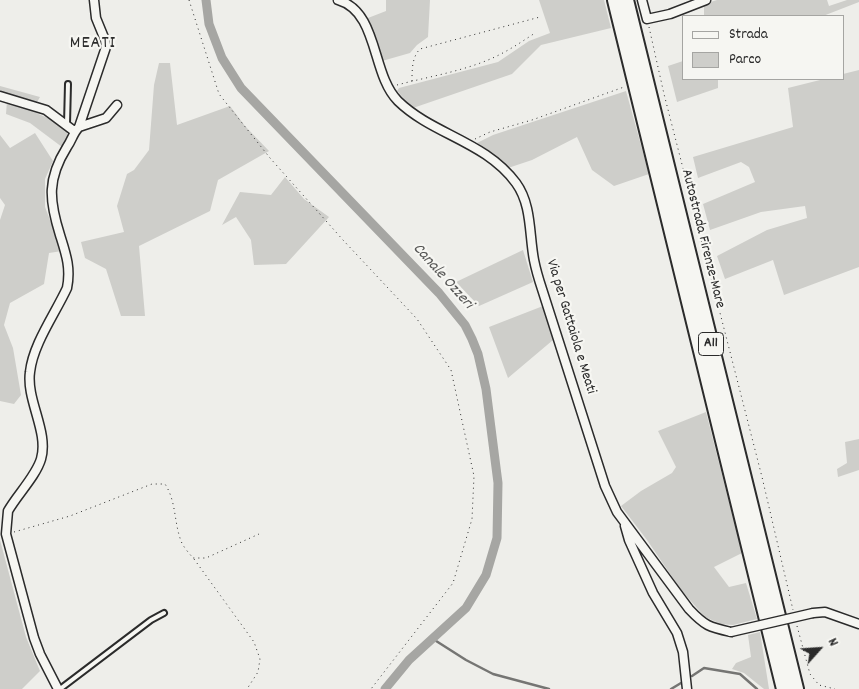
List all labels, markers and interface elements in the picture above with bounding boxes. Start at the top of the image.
legend [682,15,844,80]
text: Strada [729,24,768,46]
district label: MEATI [69,34,117,56]
text: Parco [729,49,761,71]
street label: Autostrada Firenze-Mare [676,168,728,310]
water label: Canale Ozzeri [407,240,477,314]
street label: Via per Gattaiola e Meati [541,257,599,397]
road number: A11 [698,332,724,356]
north arrow [794,624,844,674]
text: N [822,635,843,650]

